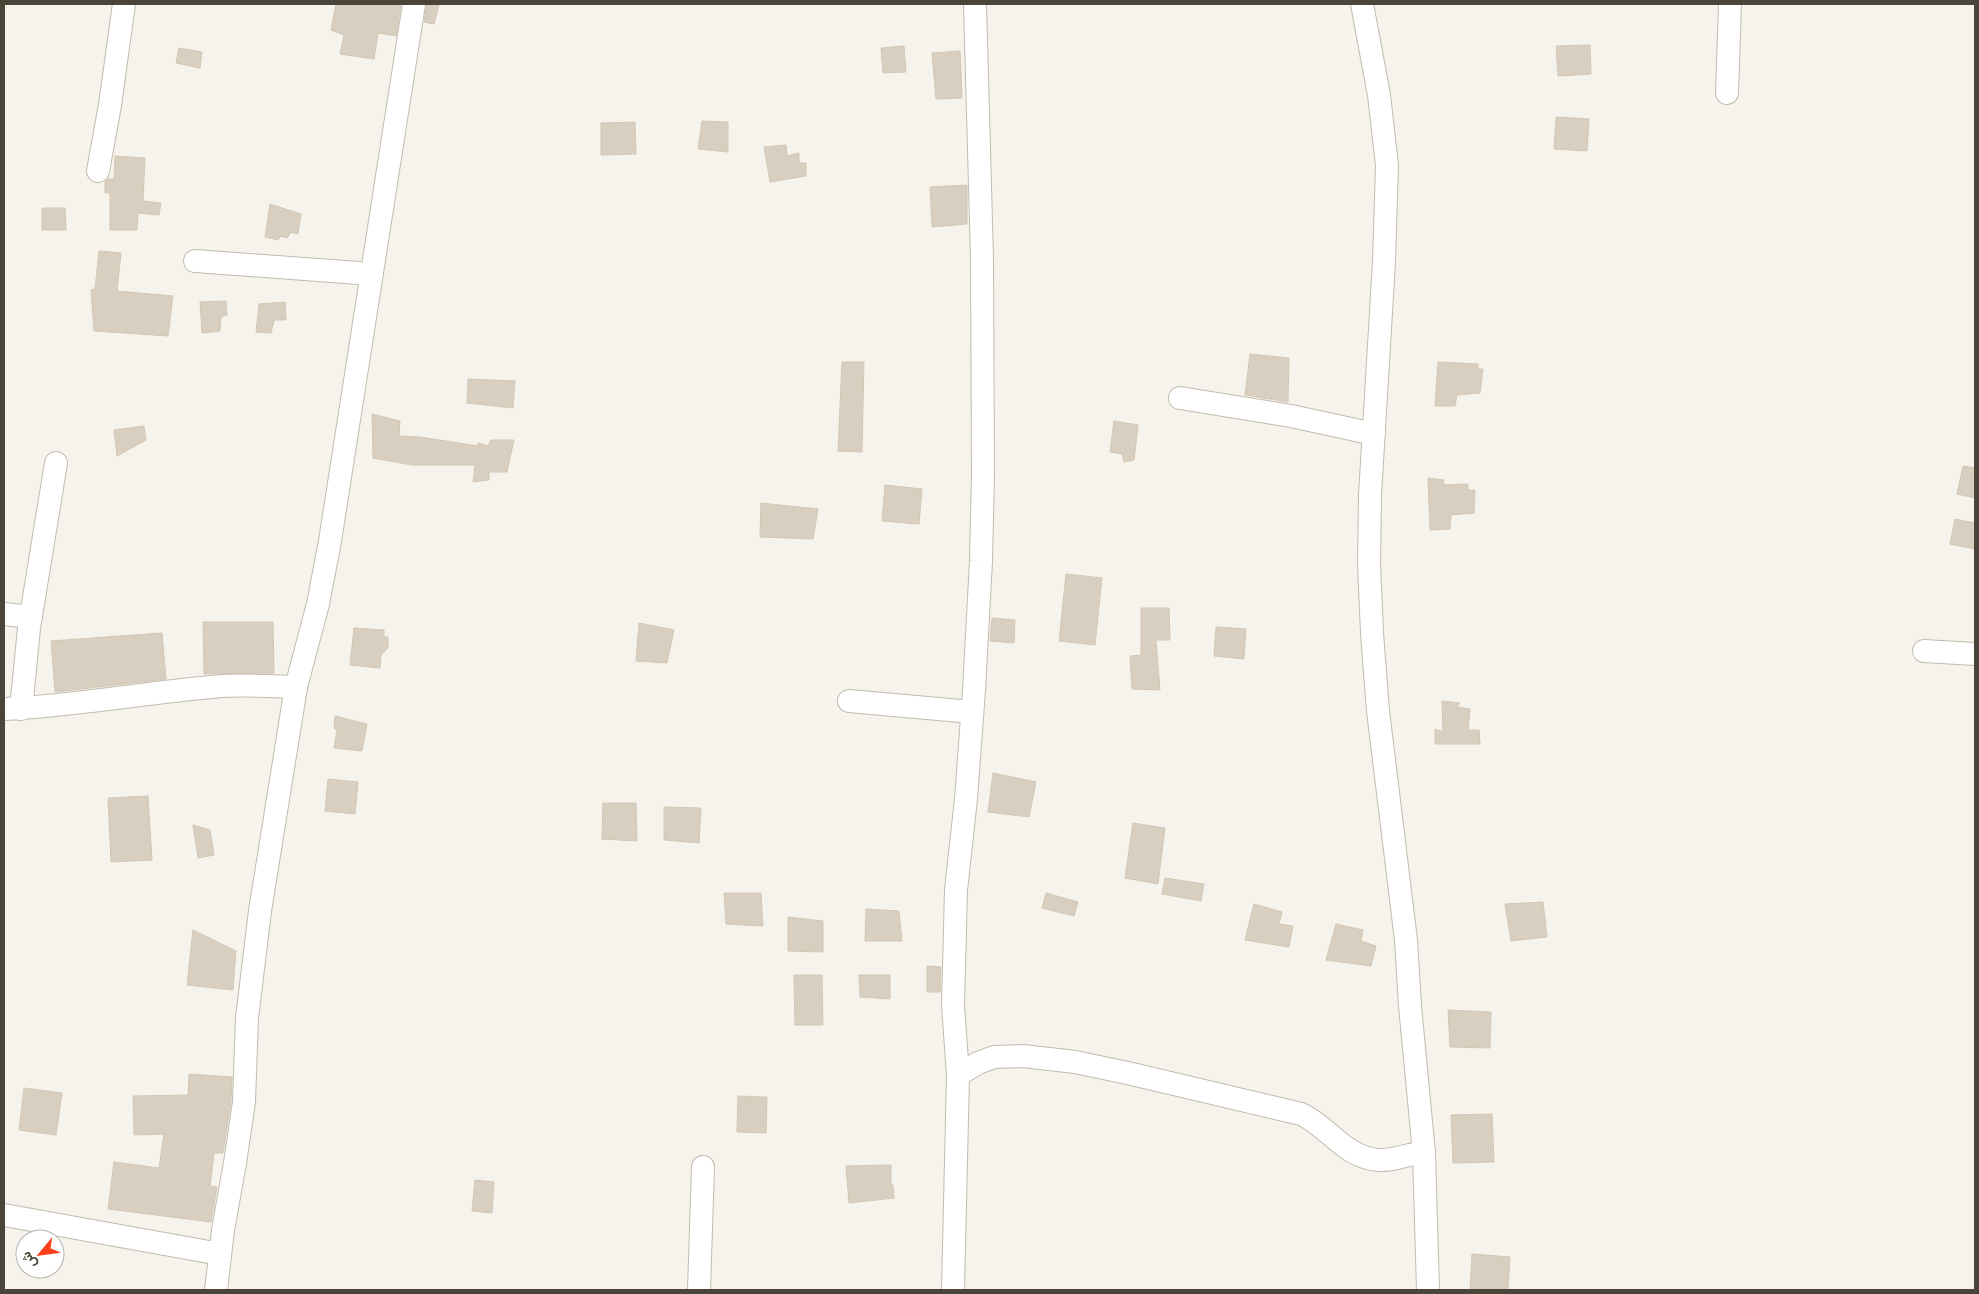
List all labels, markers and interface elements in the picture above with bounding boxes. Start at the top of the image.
north arrow [15,1229,65,1279]
text: ش [17,1248,41,1272]

